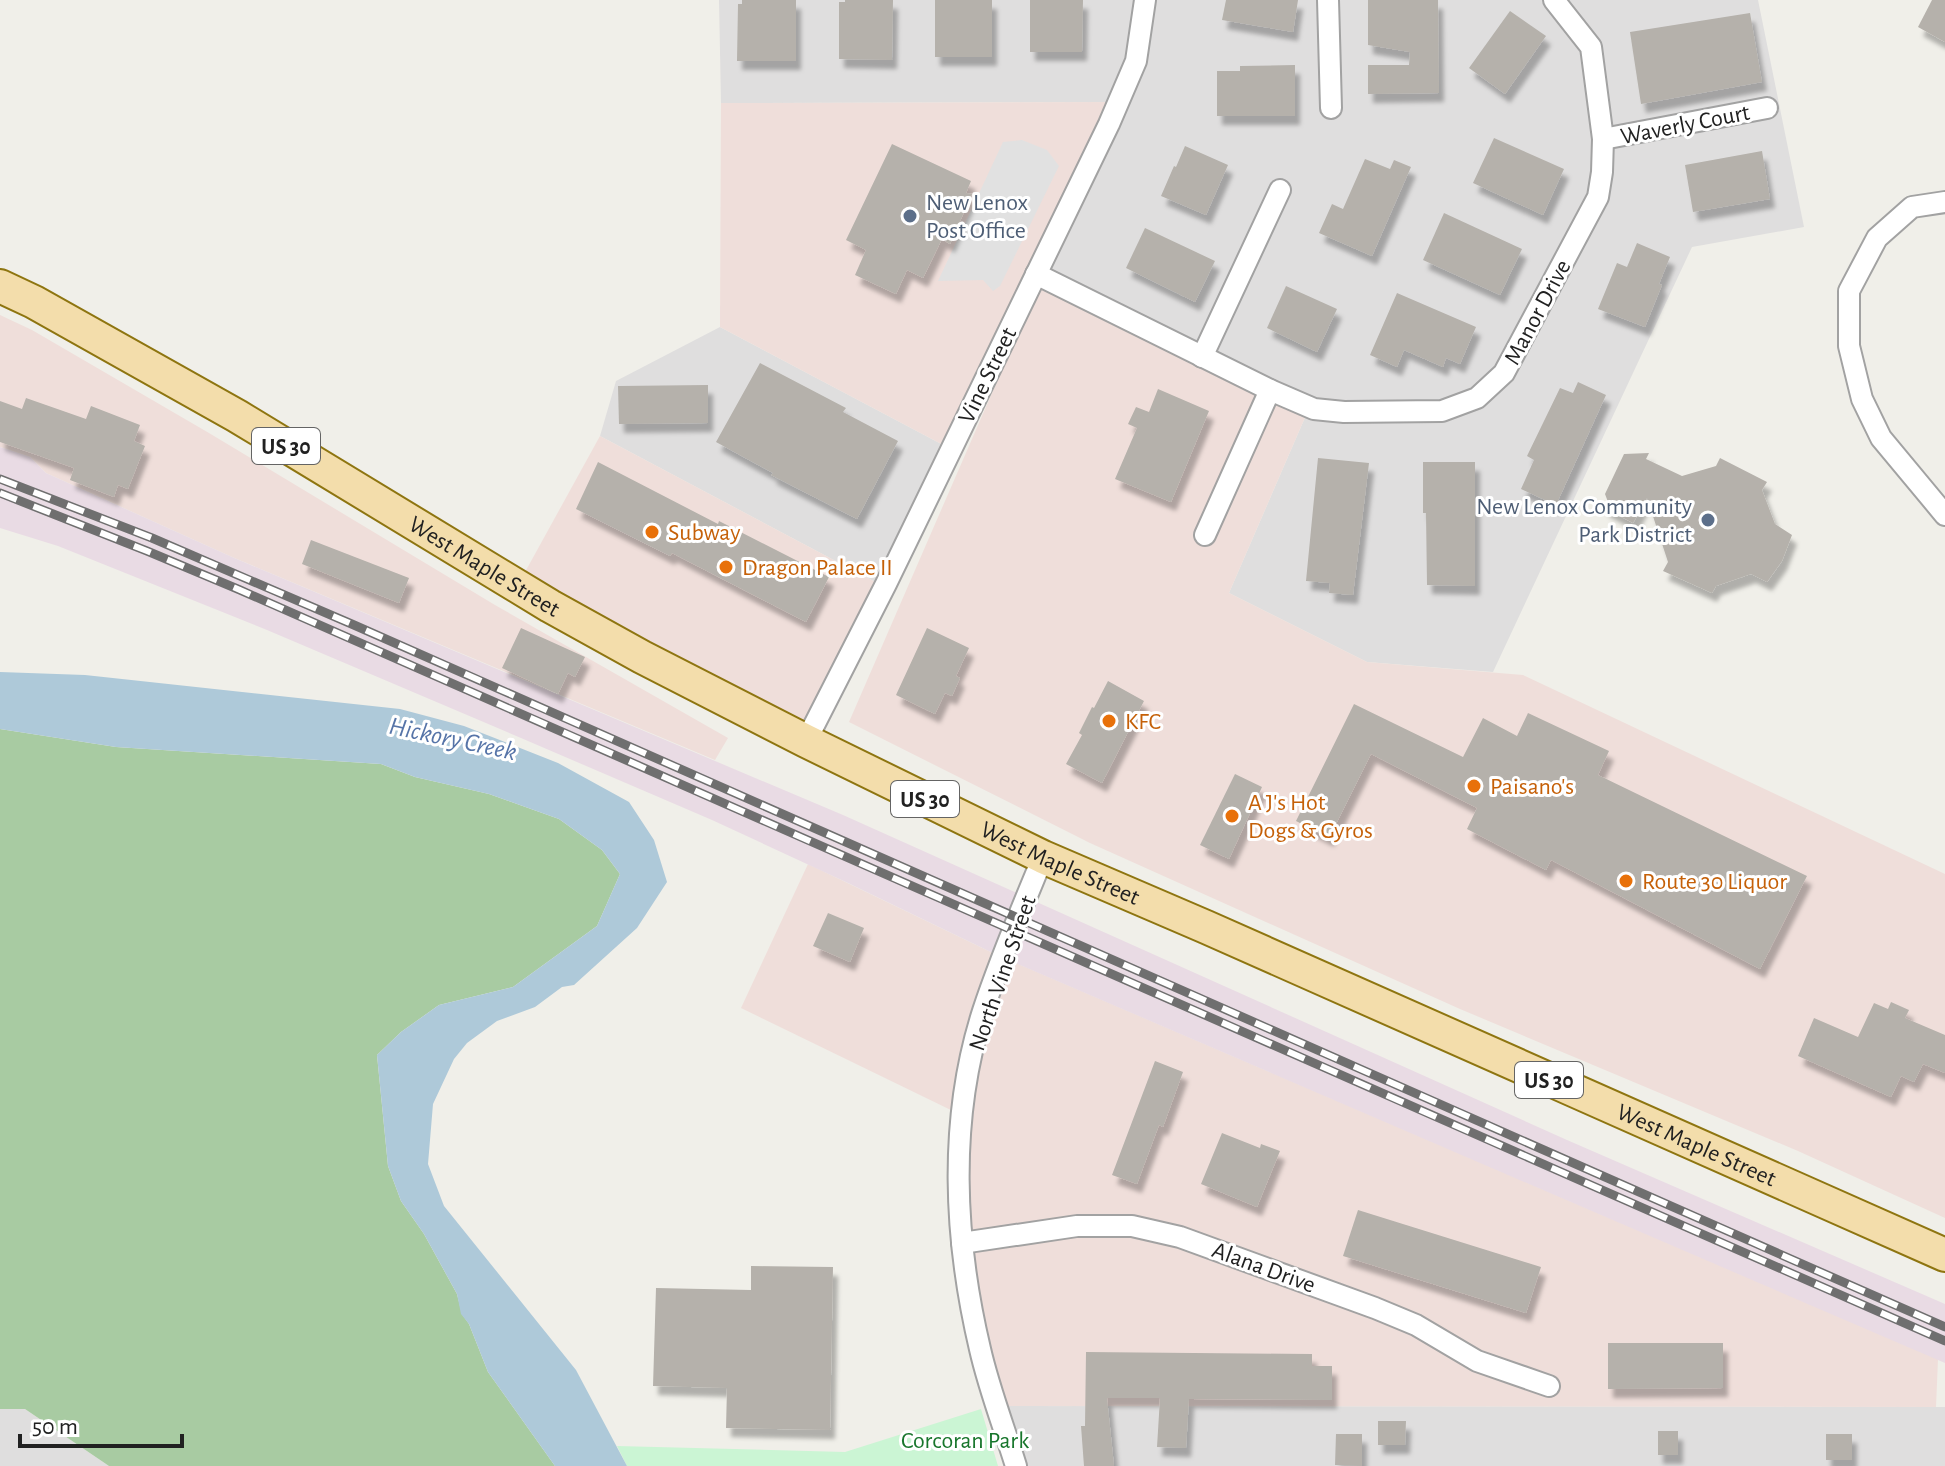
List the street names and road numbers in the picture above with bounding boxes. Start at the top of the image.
street label: Waverly Court [1619,101,1752,149]
street label: Manor Drive [1500,256,1575,369]
street label: Vine Street [954,323,1021,427]
road number: US 30 [252,428,320,464]
street label: West Maple Street [405,512,564,622]
road number: US 30 [891,781,959,817]
street label: West Maple Street [977,817,1143,910]
street label: North Vine Street [965,892,1041,1054]
road number: US 30 [1515,1062,1583,1098]
street label: West Maple Street [1613,1100,1780,1192]
street label: Alana Drive [1209,1238,1319,1298]

